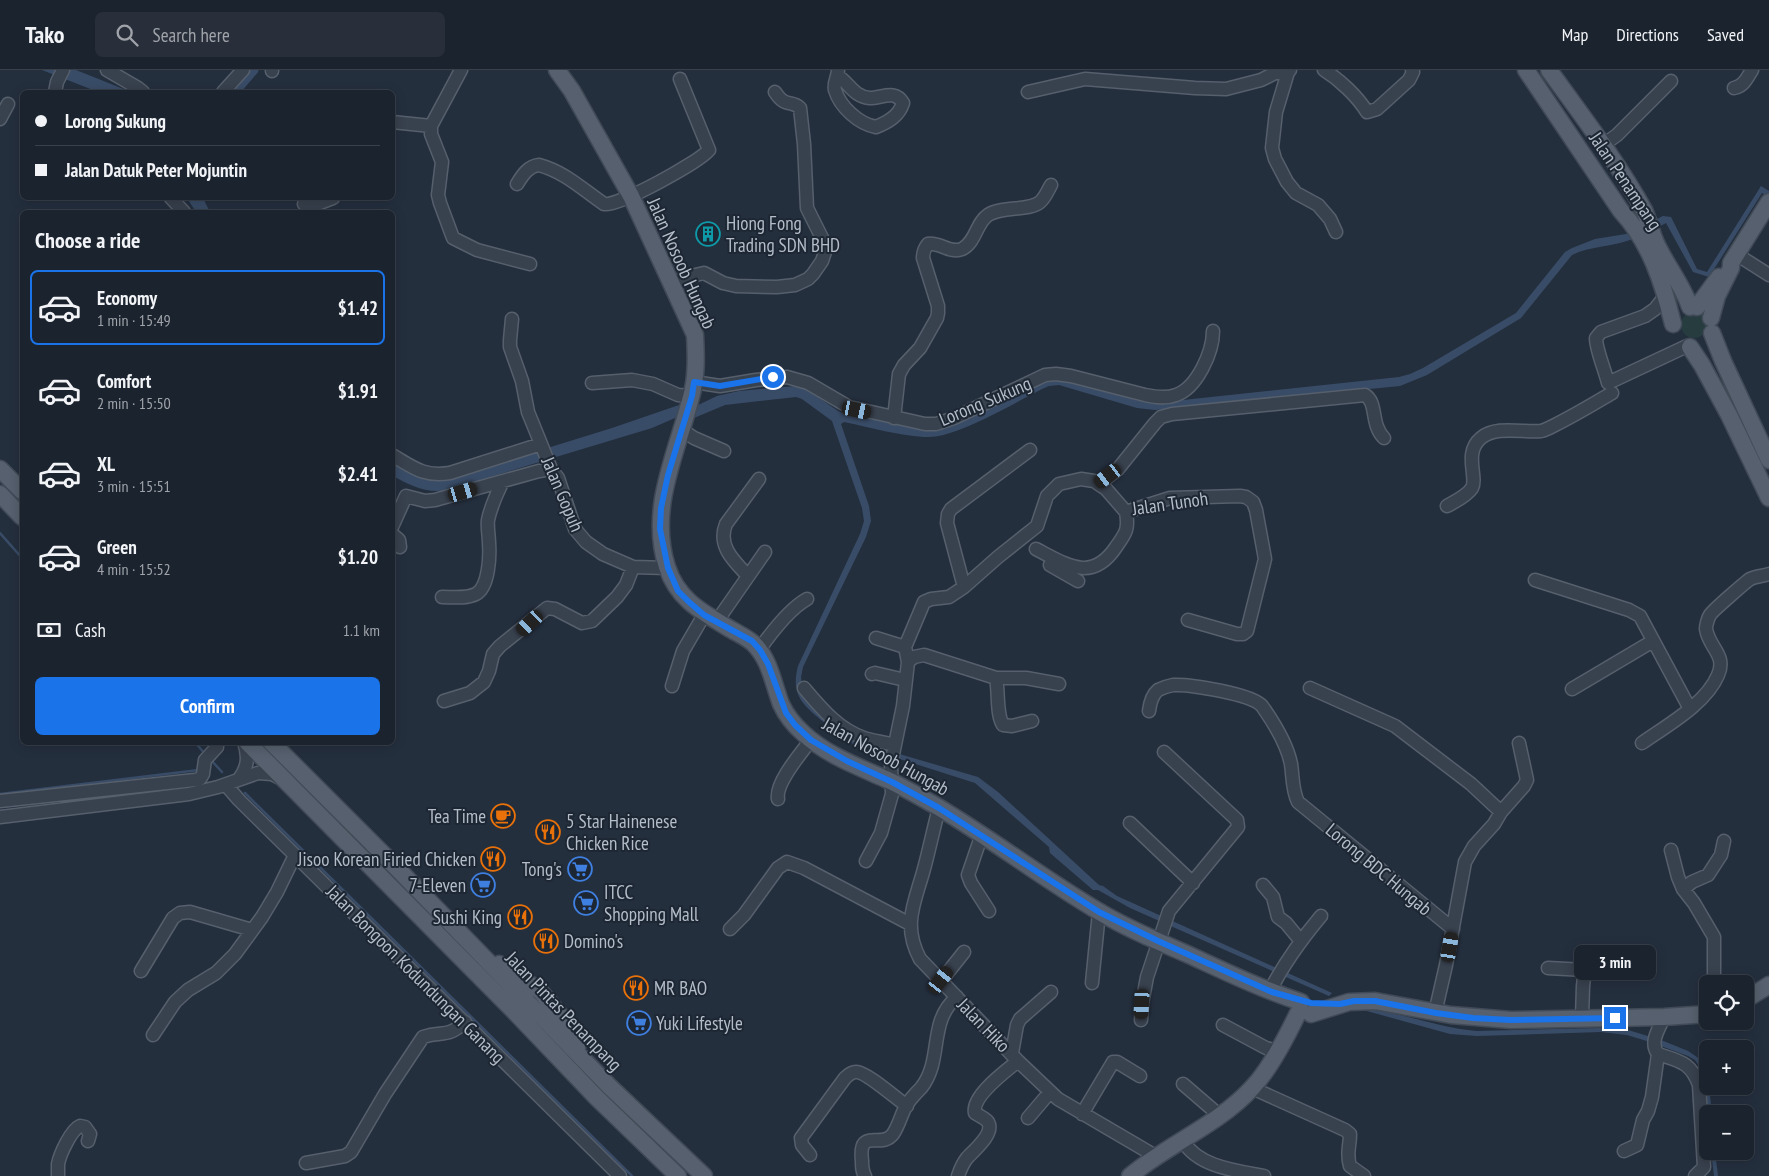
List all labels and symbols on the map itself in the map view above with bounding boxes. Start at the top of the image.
street label: Jalan Penampang [1584,127,1668,235]
street label: Jalan Nosoob Hungab [642,193,722,332]
place label: Hiong Fong Trading SDN BHD [726,211,840,257]
building icon: Hiong Fong Trading SDN BHD [695,221,721,247]
route start [762,366,784,388]
street label: Lorong Sukung [935,371,1035,431]
car [840,400,873,420]
street label: Jalan Gopuh [536,452,589,535]
car [1091,461,1124,491]
car [446,481,479,503]
street label: Jalan Tunoh [1130,486,1209,520]
car [513,607,546,639]
street label: Jalan Nosoob Hungab [818,711,953,801]
cafe icon: Tea Time [490,803,516,829]
place label: Tea Time [428,804,486,828]
place label: 5 Star Hainenese Chicken Rice [566,809,677,855]
street label: Lorong BDC Hungab [1321,818,1437,920]
restaurant icon: 5 Star Hainenese Chicken Rice [535,819,561,845]
restaurant icon: Jisoo Korean Firied Chicken [480,846,506,872]
place label: Jisoo Korean Firied Chicken [297,847,476,871]
supermarket icon: Tong's [567,856,593,882]
place label: Tong's [522,857,562,881]
supermarket icon: 7-Eleven [470,872,496,898]
place label: 7-Eleven [409,873,466,897]
street label: Jalan Bongoon Kodundungan Ganang [321,879,510,1068]
place label: ITCC Shopping Mall [604,880,699,926]
supermarket icon: ITCC Shopping Mall [573,890,599,916]
restaurant icon: Sushi King [507,904,533,930]
place label: Sushi King [433,905,502,929]
restaurant icon: Domino's [533,928,559,954]
place label: Domino's [564,929,623,953]
car [1440,931,1459,963]
street label: Jalan Pintas Penampang [500,945,627,1076]
callout: 3 min [1574,946,1656,980]
car [925,964,956,996]
restaurant icon: MR BAO [623,975,649,1001]
place label: MR BAO [654,976,707,1000]
car [1133,989,1150,1019]
street label: Jalan Hiko [952,992,1016,1057]
route end [1604,1007,1626,1029]
supermarket icon: Yuki Lifestyle [626,1010,652,1036]
place label: Yuki Lifestyle [656,1011,743,1035]

